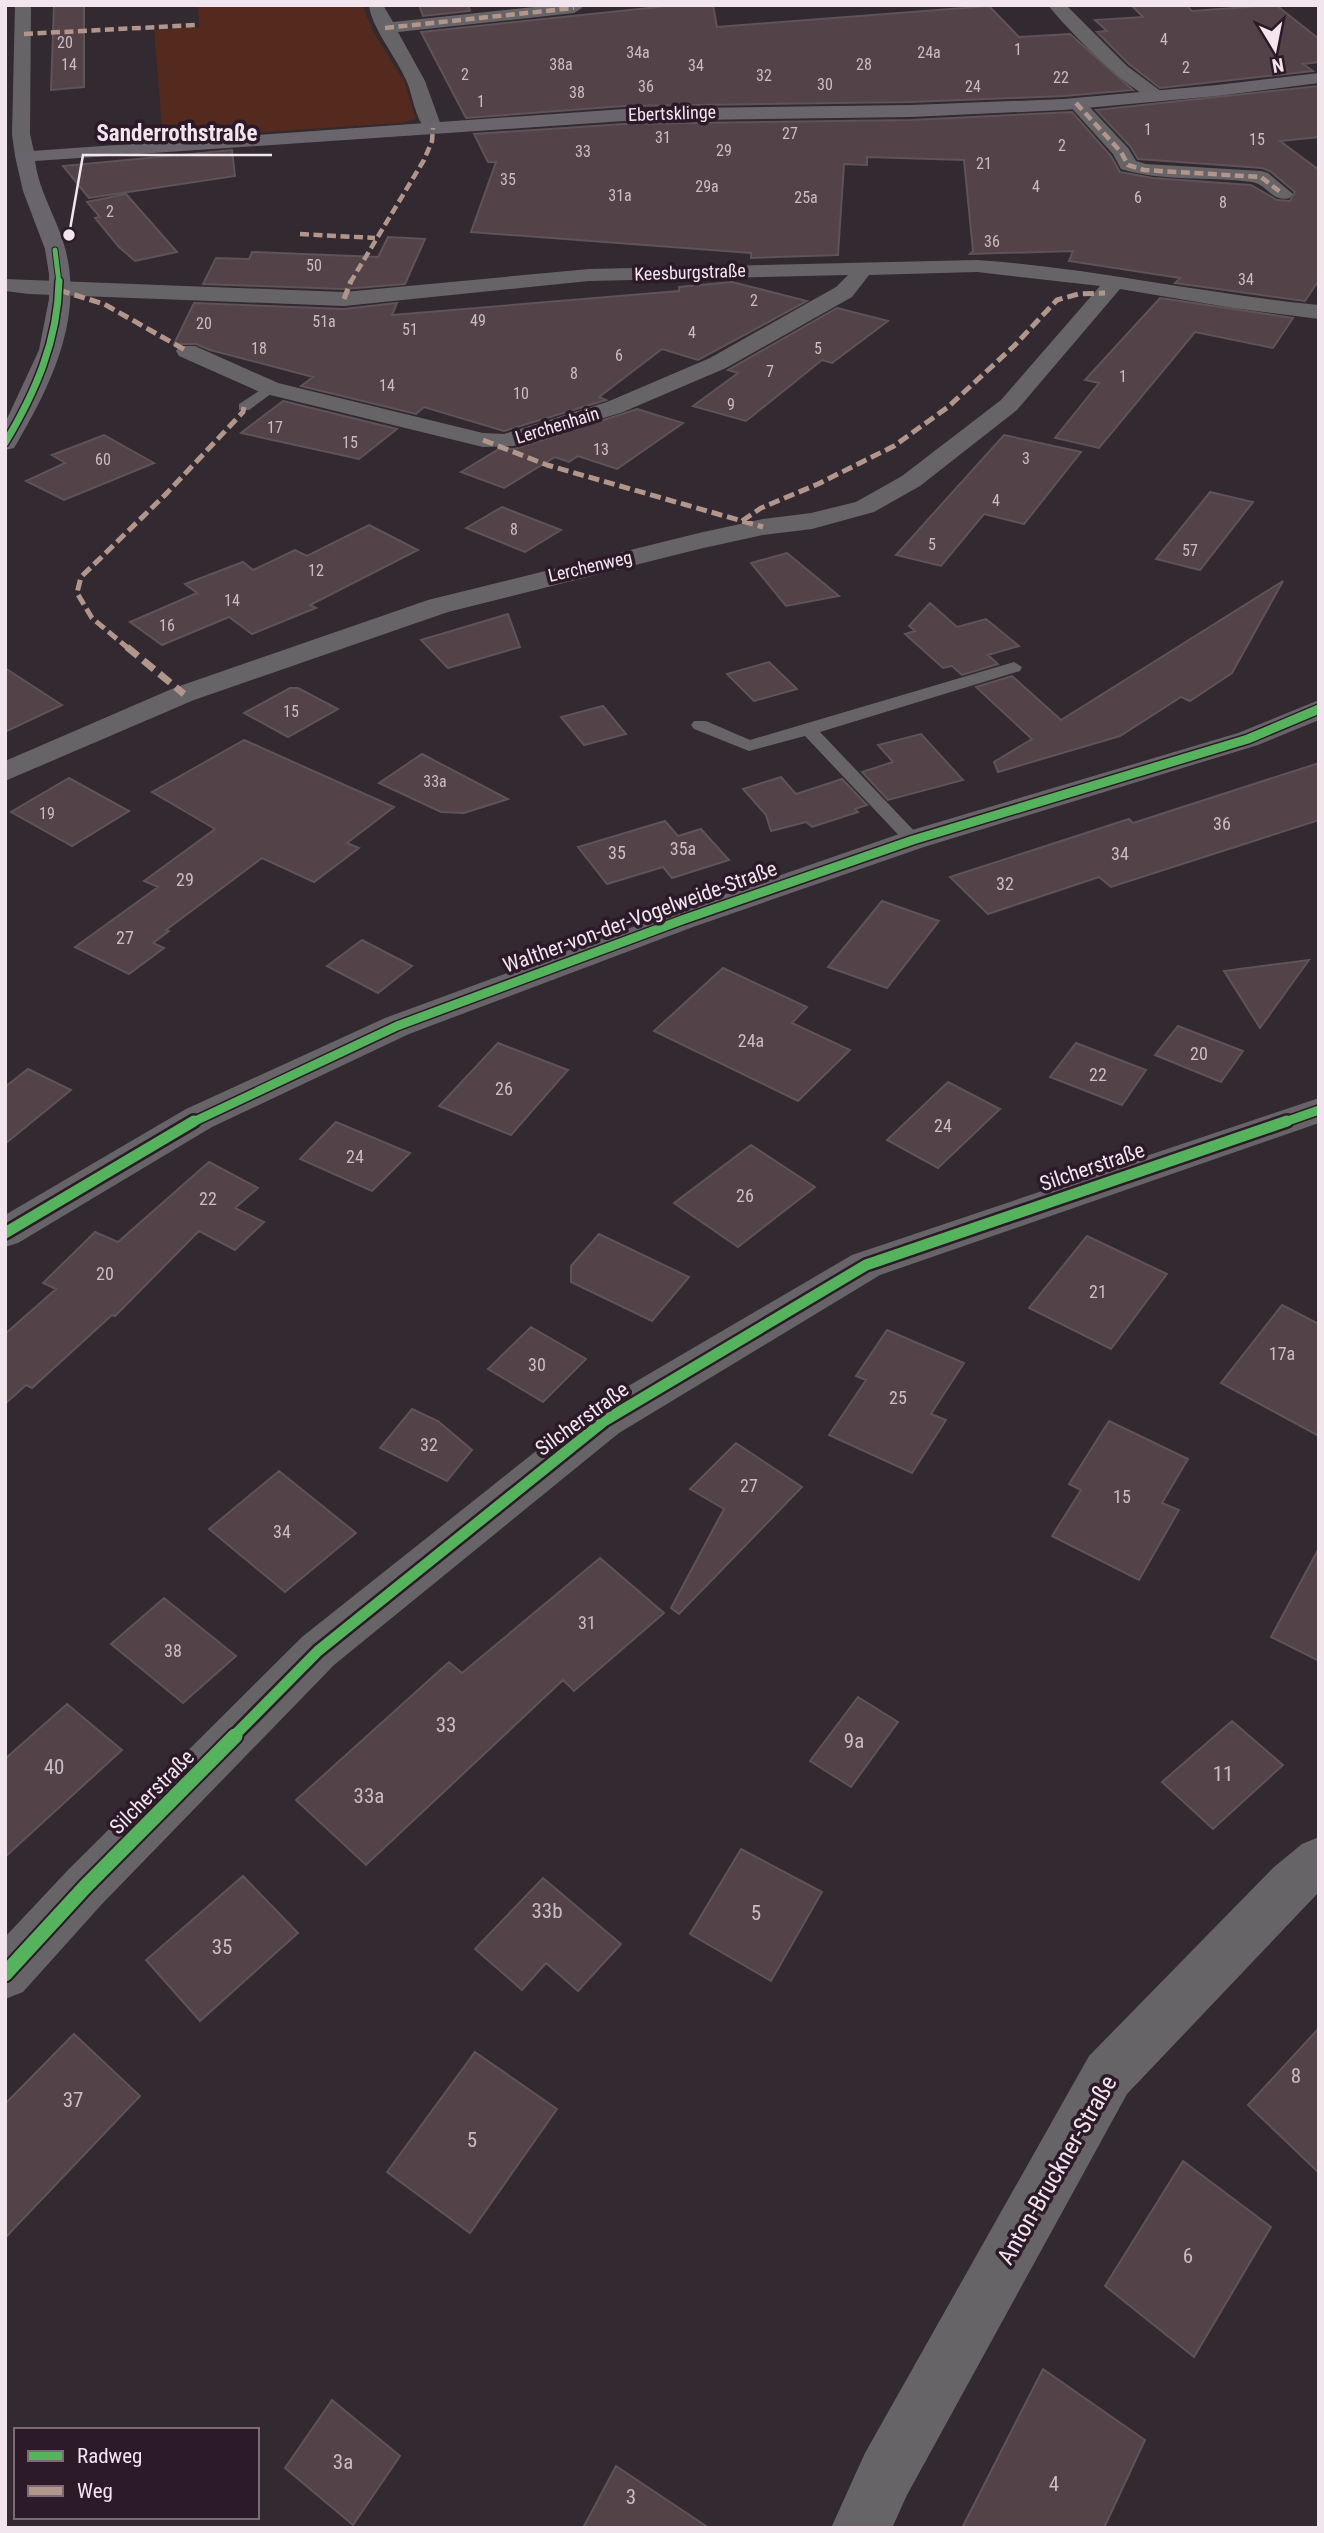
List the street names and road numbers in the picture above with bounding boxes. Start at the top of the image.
street label: Ebertsklinge [628,101,716,125]
street label: Keesburgstraße [634,260,746,284]
street label: Lerchenhain [512,402,602,448]
street label: Lerchenweg [546,546,634,586]
street label: Walther-von-der-Vogelweide-Straße [500,856,780,978]
street label: Silcherstraße [1036,1138,1148,1196]
street label: Silcherstraße [531,1377,633,1461]
street label: Silcherstraße [105,1745,199,1839]
street label: Anton-Bruckner-Straße [991,2070,1123,2270]

